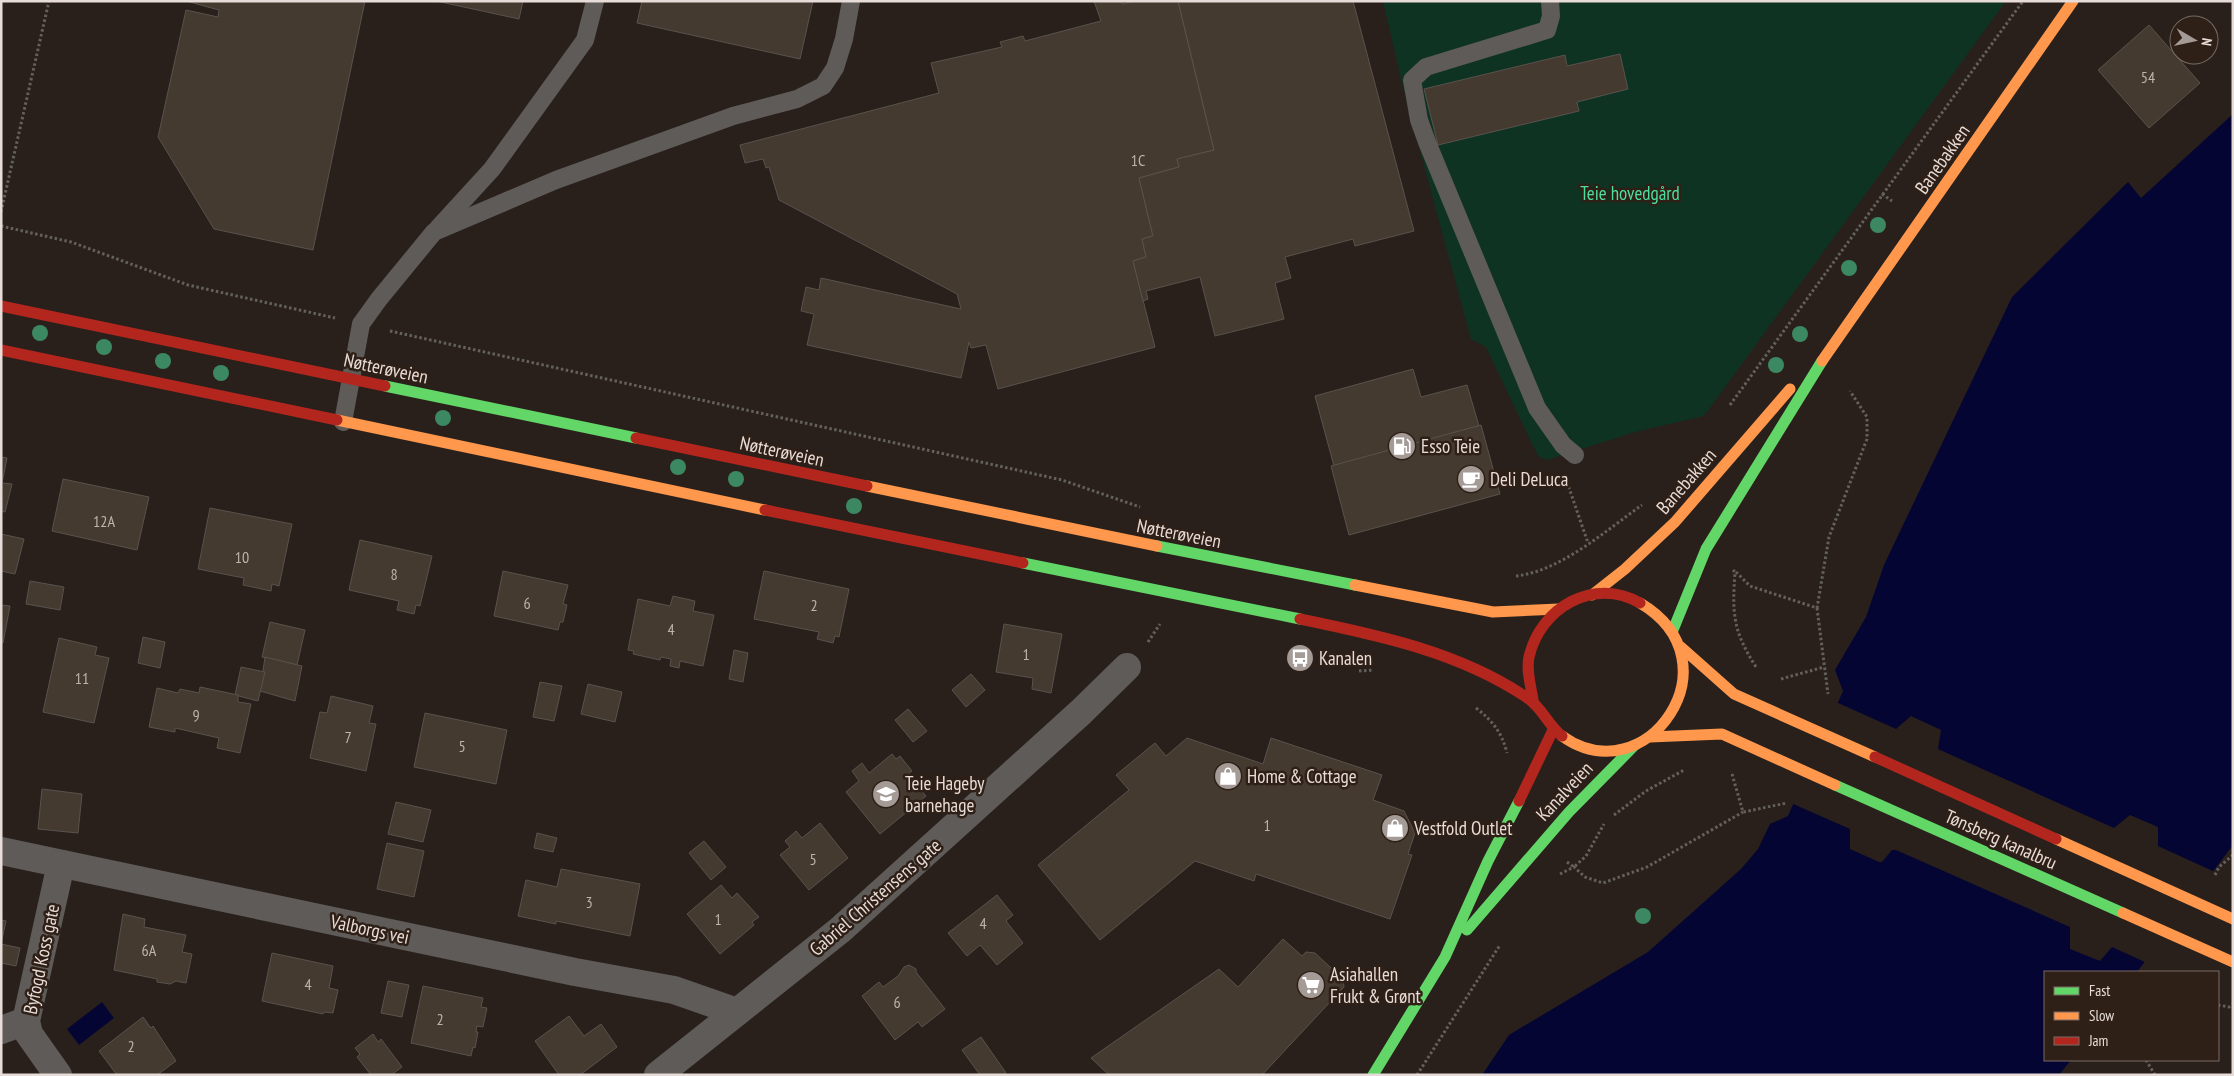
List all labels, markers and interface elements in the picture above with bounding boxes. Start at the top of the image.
north arrow [2169,15,2219,65]
text: N [2197,37,2216,47]
house number: 54 [2141,67,2155,87]
street label: Banebakken [1909,120,1975,198]
house number: 1C [1131,150,1145,170]
park label: Teie hovedgård [1580,181,1680,205]
street label: Nøtterøveien [342,347,430,389]
street label: Nøtterøveien [738,430,826,472]
fuel station icon: Esso Teie [1387,431,1417,461]
place label: Esso Teie [1421,434,1480,458]
street label: Banebakken [1651,443,1721,519]
cafe icon: Deli DeLuca [1456,464,1486,494]
place label: Deli DeLuca [1490,467,1568,491]
house number: 12A [93,511,115,531]
street label: Nøtterøveien [1135,513,1223,553]
house number: 10 [235,547,249,567]
house number: 8 [390,564,398,584]
house number: 6 [523,593,531,613]
house number: 2 [810,595,818,615]
house number: 4 [667,619,675,639]
bus stop icon: Kanalen [1285,643,1315,673]
house number: 1 [1022,644,1030,664]
place label: Kanalen [1319,646,1372,670]
house number: 11 [75,668,89,688]
house number: 9 [192,705,200,725]
house number: 7 [344,727,352,747]
house number: 5 [458,736,466,756]
street label: Kanalveien [1531,756,1597,826]
shop icon: Home & Cottage [1213,761,1243,791]
place label: Home & Cottage [1247,764,1357,788]
place label: Teie Hageby barnehage [905,771,985,817]
school or university icon: Teie Hageby barnehage [871,779,901,809]
street label: Tønsberg kanalbru [1941,804,2061,874]
shop icon: Vestfold Outlet [1380,813,1410,843]
house number: 1 [1263,815,1271,835]
place label: Vestfold Outlet [1413,816,1513,840]
street label: Gabriel Christensens gate [804,833,946,961]
house number: 5 [809,849,817,869]
house number: 3 [585,892,593,912]
street label: Byfogd Koss gate [18,902,64,1016]
street label: Valborgs vei [328,909,411,949]
house number: 1 [714,909,722,929]
house number: 4 [979,913,987,933]
house number: 6A [142,940,157,960]
place label: Asiahallen Frukt & Grønt [1330,962,1422,1008]
supermarket icon: Asiahallen Frukt & Grønt [1296,970,1326,1000]
legend [2044,971,2219,1061]
house number: 4 [304,974,312,994]
text: Fast [2089,981,2110,1000]
house number: 6 [893,992,901,1012]
text: Slow [2089,1006,2114,1025]
house number: 2 [436,1009,444,1029]
text: Jam [2088,1031,2108,1050]
house number: 2 [127,1036,135,1056]

